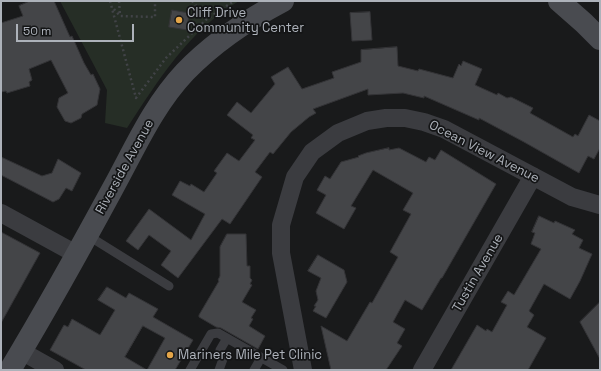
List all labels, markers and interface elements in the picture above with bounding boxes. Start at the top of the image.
place label: Cliff Drive Community Center [187,5,304,36]
marker: Cliff Drive Community Center [174,15,184,25]
scale bar [18,16,136,42]
text: 50 m [23,23,51,39]
street label: Riverside Avenue [92,117,158,217]
street label: Ocean View Avenue [426,117,542,187]
street label: Tustin Avenue [449,231,507,315]
place label: Mariners Mile Pet Clinic [178,347,322,363]
marker: Mariners Mile Pet Clinic [165,350,175,360]

